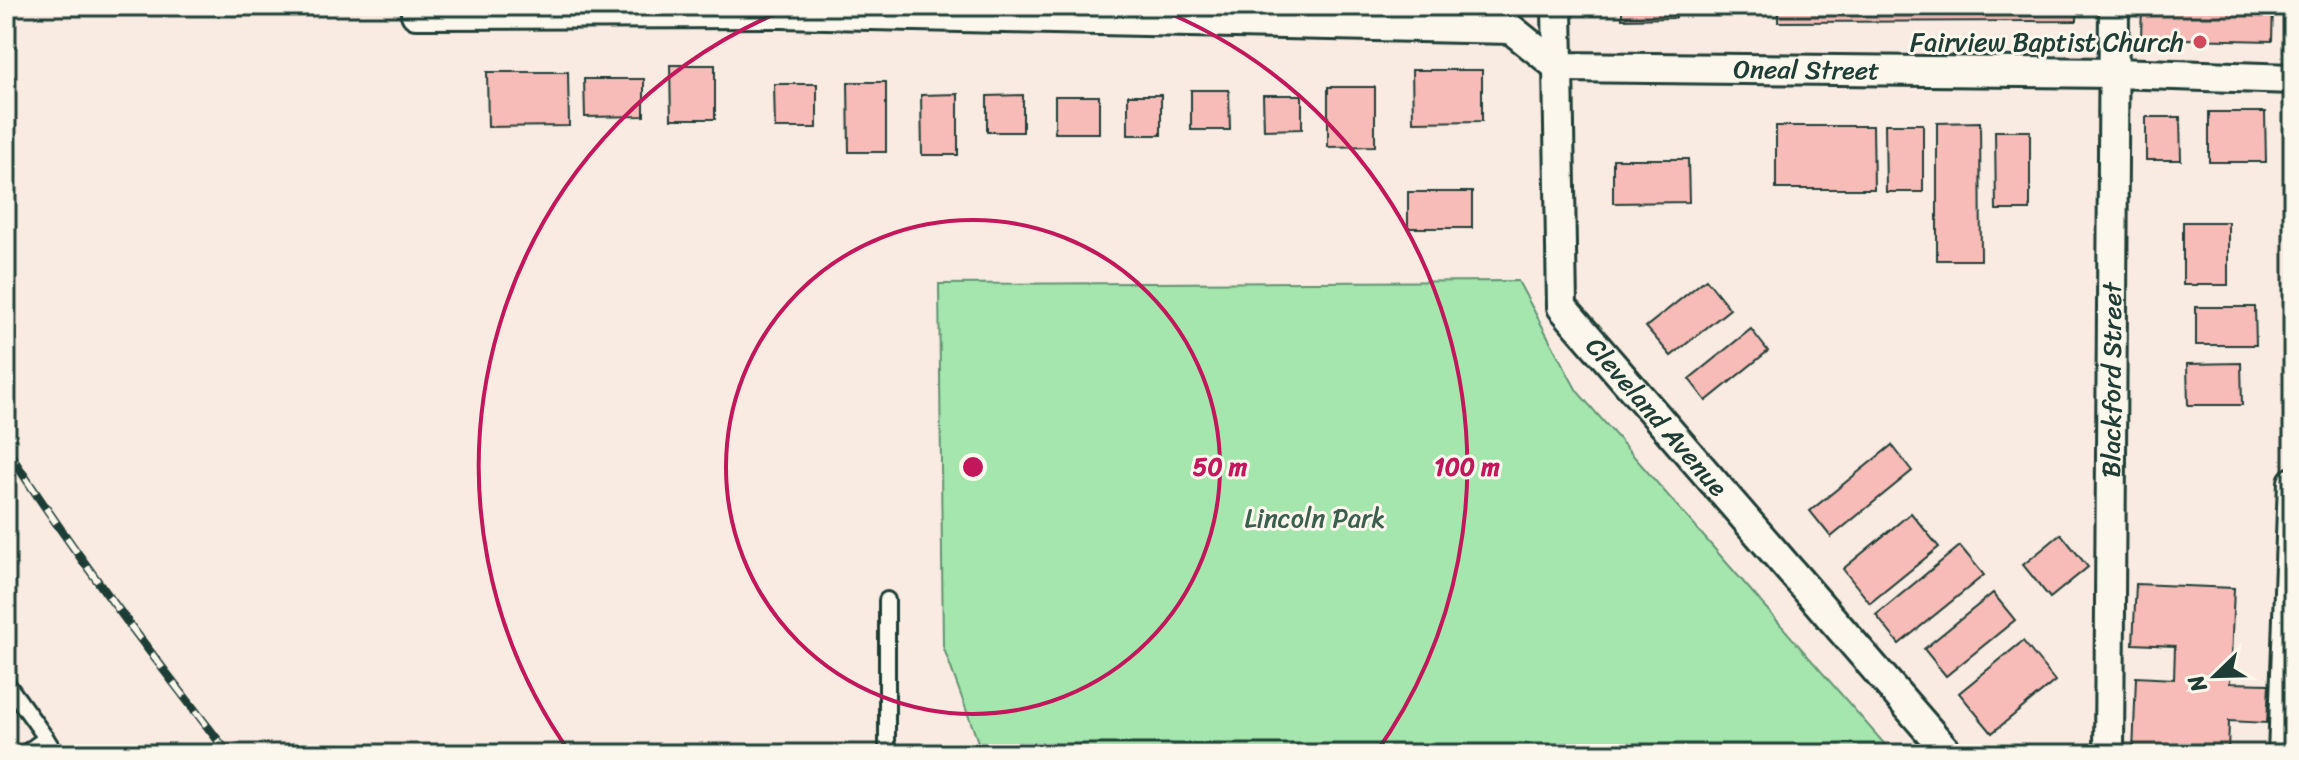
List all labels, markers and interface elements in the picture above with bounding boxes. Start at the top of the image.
place label: Fairview Baptist Church [1910,19,2184,65]
marker: Fairview Baptist Church [2191,33,2209,51]
street label: Oneal Street [1733,46,1880,93]
street label: Blackford Street [2088,281,2135,478]
street label: Cleveland Avenue [1574,326,1740,508]
text: 50 m [1193,446,1248,488]
text: 100 m [1434,446,1500,488]
centre of rings [959,453,987,481]
park label: Lincoln Park [1245,495,1385,541]
north arrow [2175,636,2255,716]
text: N [2176,668,2218,699]

